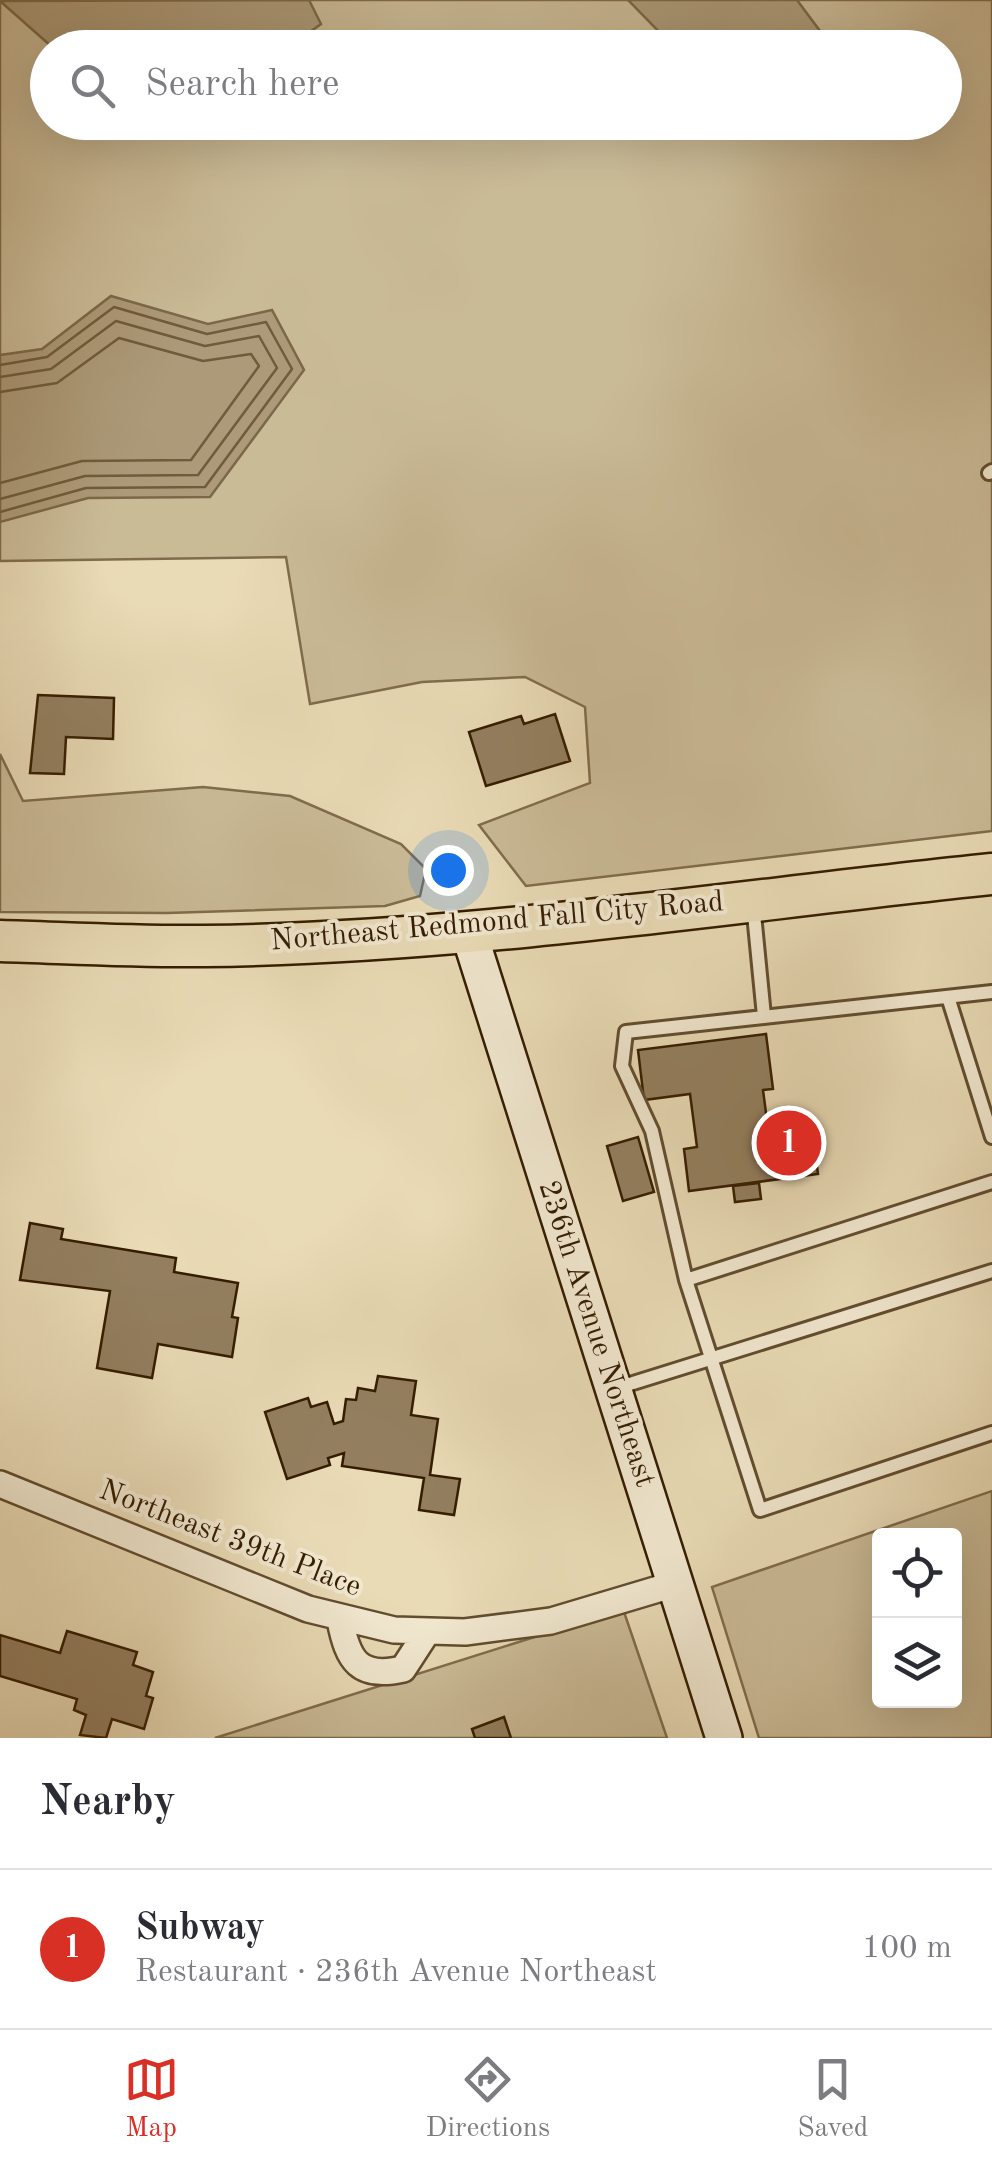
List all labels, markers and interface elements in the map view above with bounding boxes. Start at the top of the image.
search box [30,30,962,140]
icon: search [65,58,120,113]
text: Search here [145,66,340,104]
your location [423,845,474,896]
street label: Northeast Redmond Fall City Road [269,887,725,957]
pin: 1 [756,1106,822,1180]
street label: 236th Avenue Northeast [532,1177,660,1491]
street label: Northeast 39th Place [95,1475,365,1603]
map controls [872,1528,962,1708]
button: locate [872,1528,962,1618]
button: layers [872,1618,962,1708]
text: Nearby [40,1782,176,1824]
text: Subway [135,1910,265,1948]
text: 1 [63,1933,82,1965]
text: 100 m [862,1933,952,1965]
text: Restaurant · 236th Avenue Northeast [135,1957,657,1989]
tab: Map [124,2052,179,2147]
tab: Directions [426,2052,550,2147]
tab: Saved [797,2052,868,2147]

